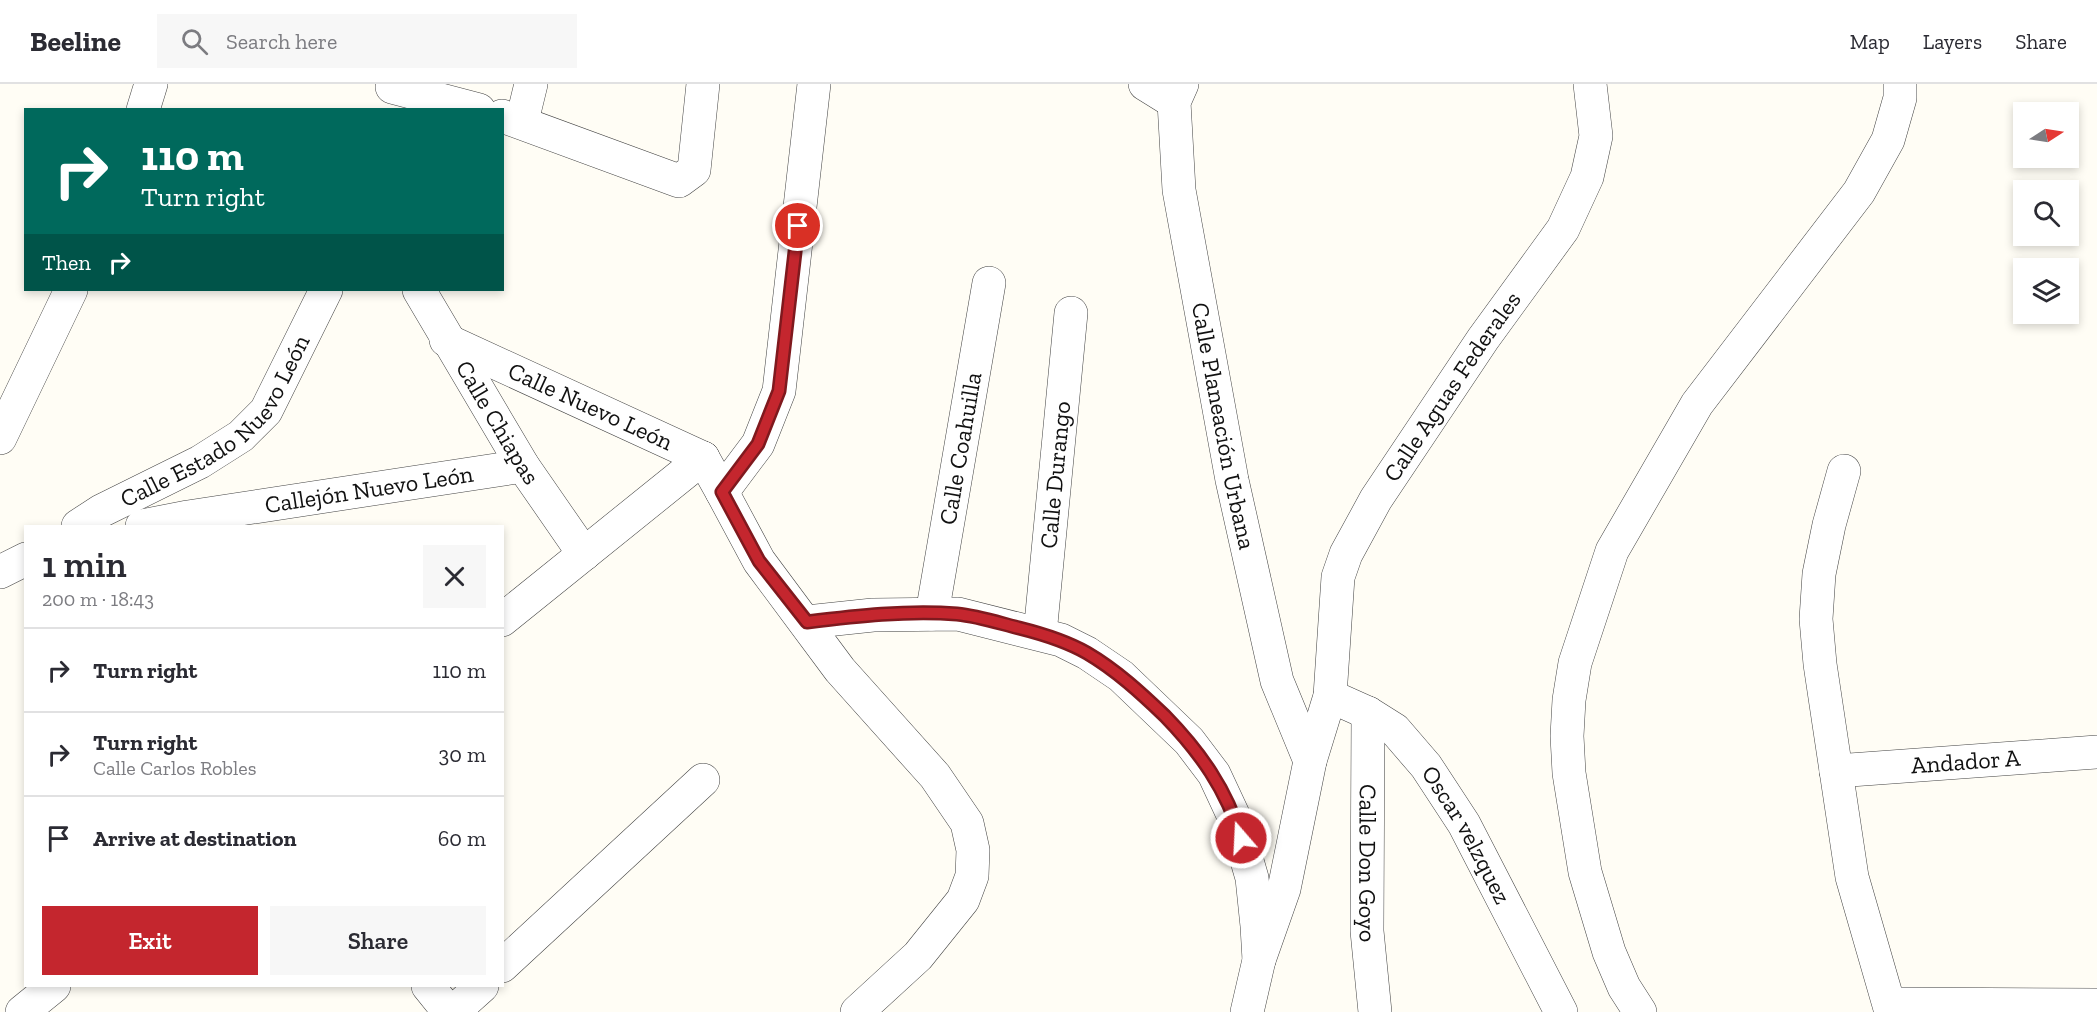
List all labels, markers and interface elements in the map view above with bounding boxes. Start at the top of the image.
search box [157,14,577,68]
text: Beeline [30,25,121,58]
icon: search [178,25,211,58]
text: Search here [226,28,337,55]
text: Map [1850,29,1890,54]
text: Layers [1923,29,1982,54]
text: Share [2015,29,2067,54]
north arrow [2013,102,2079,168]
map controls [2013,102,2079,324]
text: 110 m [141,130,244,181]
icon: right [42,132,120,210]
button: search [2013,180,2079,246]
text: Turn right [141,181,265,213]
pin [772,200,823,251]
icon: arrive [781,209,814,242]
icon: right [103,246,136,279]
text: Then [42,249,91,276]
button: layers [2013,258,2079,324]
street label: Calle Aguas Federales [1377,285,1527,487]
street label: Calle Planeación Urbana [1186,300,1262,553]
street label: Calle Estado Nuevo León [115,329,316,513]
street label: Calle Chiapas [450,355,546,490]
street label: Calle Nuevo León [504,356,678,456]
street label: Calle Coahuilla [933,370,987,527]
street label: Calle Durango [1033,400,1076,550]
street label: Callejón Nuevo León [263,459,475,519]
text: 1 min [42,543,127,586]
button: close [423,545,486,608]
text: 200 m · 18:43 [42,587,154,611]
icon: right [42,654,75,687]
text: Turn right [93,657,197,684]
text: 110 m [432,657,486,684]
text: Turn right [93,729,197,756]
icon: right [42,738,75,771]
text: 30 m [439,741,486,768]
street label: Andador A [1910,743,2022,780]
text: Calle Carlos Robles [93,756,256,780]
street label: Oscar velzquez [1416,760,1518,909]
street label: Calle Don Goyo [1353,784,1383,943]
position arrow [1209,806,1273,870]
icon: arrive [42,822,75,855]
text: Arrive at destination [93,825,296,852]
text: 60 m [438,825,486,852]
button: Exit [42,906,258,975]
button: Share [270,906,486,975]

